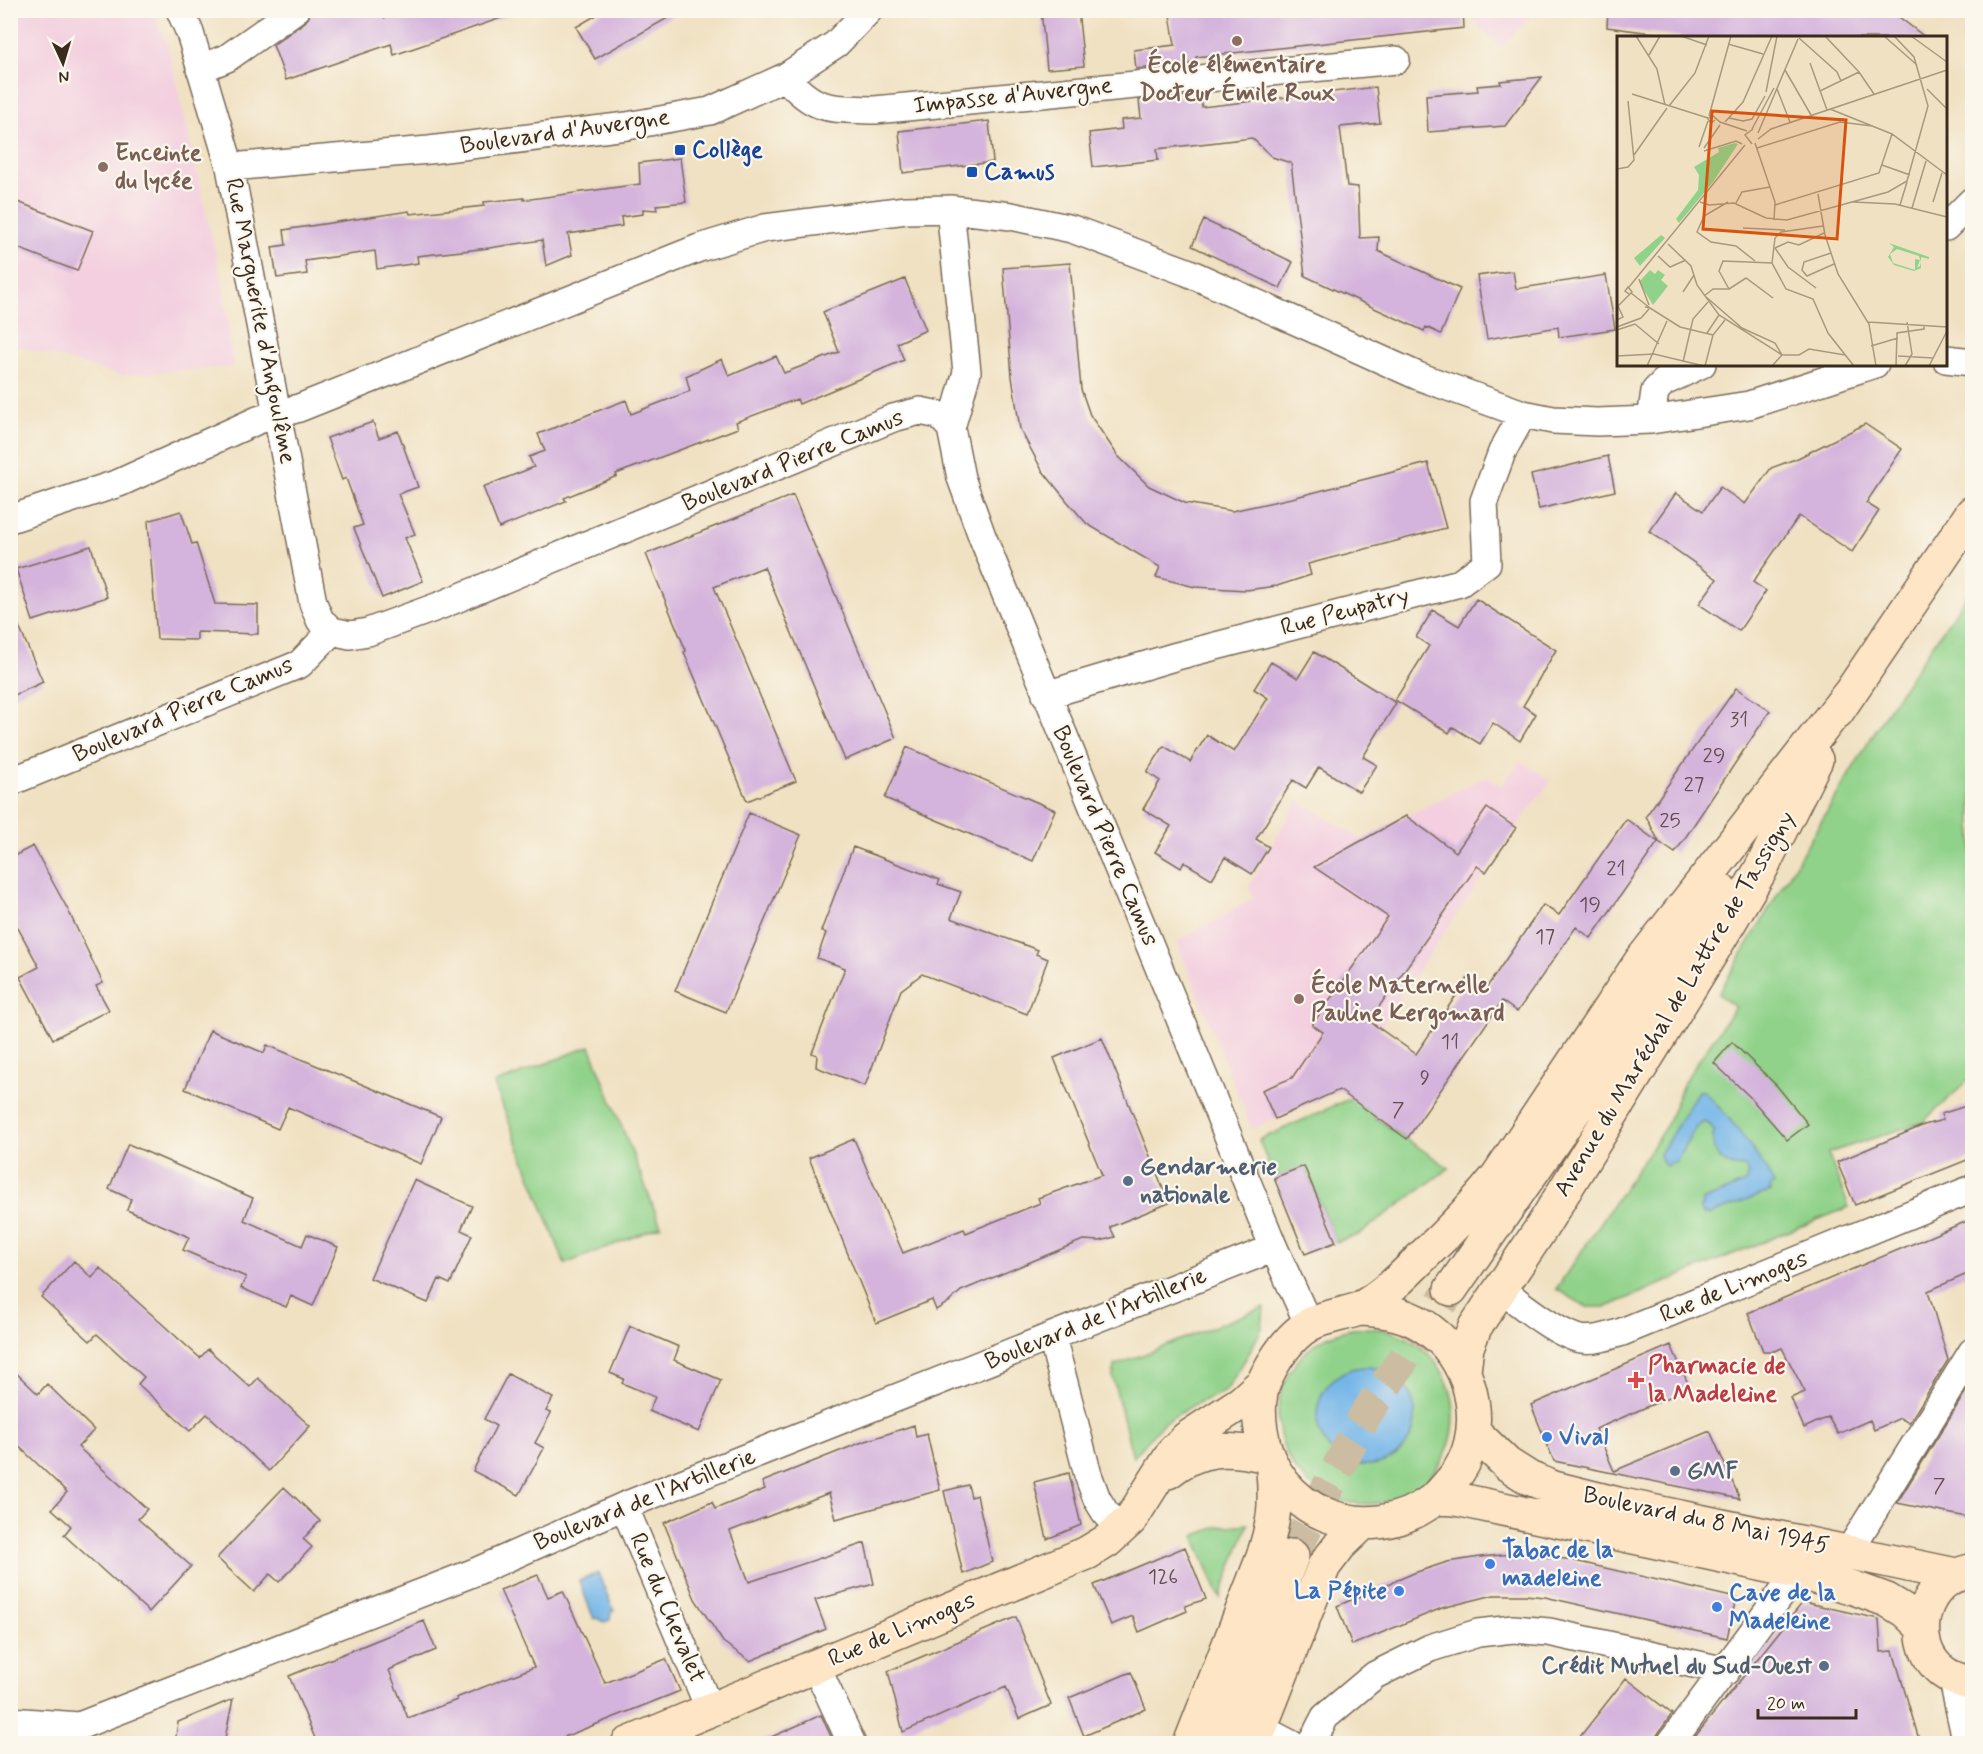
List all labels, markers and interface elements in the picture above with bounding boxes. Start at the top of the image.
north arrow [33,33,93,93]
marker: École élémentaire Docteur Émile Roux [1230,34,1244,48]
inset map [1617,36,1947,366]
place label: École élémentaire Docteur Émile Roux [1139,48,1335,109]
text: N [58,66,70,87]
street label: Impasse d'Auvergne [912,70,1114,124]
street label: Boulevard d'Auvergne [458,102,672,164]
place label: Collège [692,135,763,167]
place label: Enceinte du lycée [115,138,202,197]
marker: Collège [673,143,687,157]
place label: Camus [984,157,1055,188]
marker: Enceinte du lycée [96,160,110,174]
marker: Camus [965,165,979,179]
street label: Rue Marguerite d'Angoulême [214,175,303,467]
street label: Boulevard Pierre Camus [678,402,909,520]
street label: Rue Peupatry [1277,580,1413,644]
street label: Boulevard Pierre Camus [68,649,298,770]
house number: 31 [1730,706,1748,734]
street label: Boulevard Pierre Camus [1045,721,1166,951]
house number: 29 [1703,742,1725,770]
house number: 27 [1684,771,1704,799]
street label: Avenue du Maréchal de Lattre de Tassigny [1547,805,1804,1204]
house number: 25 [1659,807,1681,835]
house number: 21 [1606,855,1626,883]
house number: 19 [1579,891,1601,919]
house number: 17 [1535,923,1555,951]
place label: École Maternelle Pauline Kergomard [1311,968,1505,1030]
marker: École Maternelle Pauline Kergomard [1292,992,1306,1006]
house number: 11 [1441,1028,1459,1056]
house number: 9 [1420,1064,1430,1092]
house number: 7 [1392,1096,1405,1124]
place label: Gendarmerie nationale [1140,1152,1277,1211]
marker: Gendarmerie nationale [1121,1174,1135,1188]
street label: Rue de Limoges [1655,1243,1813,1331]
street label: Boulevard de l'Artillerie [980,1260,1212,1378]
place label: Pharmacie de la Madeleine [1648,1351,1786,1410]
marker: Pharmacie de la Madeleine [1629,1373,1643,1387]
place label: Vival [1559,1422,1608,1453]
marker: Vival [1540,1430,1554,1444]
street label: Boulevard de l'Artillerie [529,1441,761,1559]
place label: GMF [1687,1456,1738,1487]
marker: GMF [1668,1464,1682,1478]
house number: 7 [1933,1472,1946,1500]
street label: Boulevard du 8 Mai 1945 [1580,1480,1832,1562]
street label: Rue du Chevalet [622,1528,712,1688]
place label: Tabac de la madeleine [1502,1535,1614,1594]
marker: Tabac de la madeleine [1483,1557,1497,1571]
house number: 126 [1148,1563,1178,1591]
place label: La Pépite [1294,1576,1387,1607]
place label: Cave de la Madeleine [1729,1578,1836,1637]
marker: La Pépite [1392,1584,1406,1598]
street label: Rue de Limoges [824,1585,981,1675]
marker: Cave de la Madeleine [1710,1600,1724,1614]
place label: Crédit Mutuel du Sud-Ouest [1541,1651,1812,1682]
marker: Crédit Mutuel du Sud-Ouest [1817,1659,1831,1673]
scale bar [1758,1682,1856,1720]
text: 20 m [1767,1692,1805,1716]

